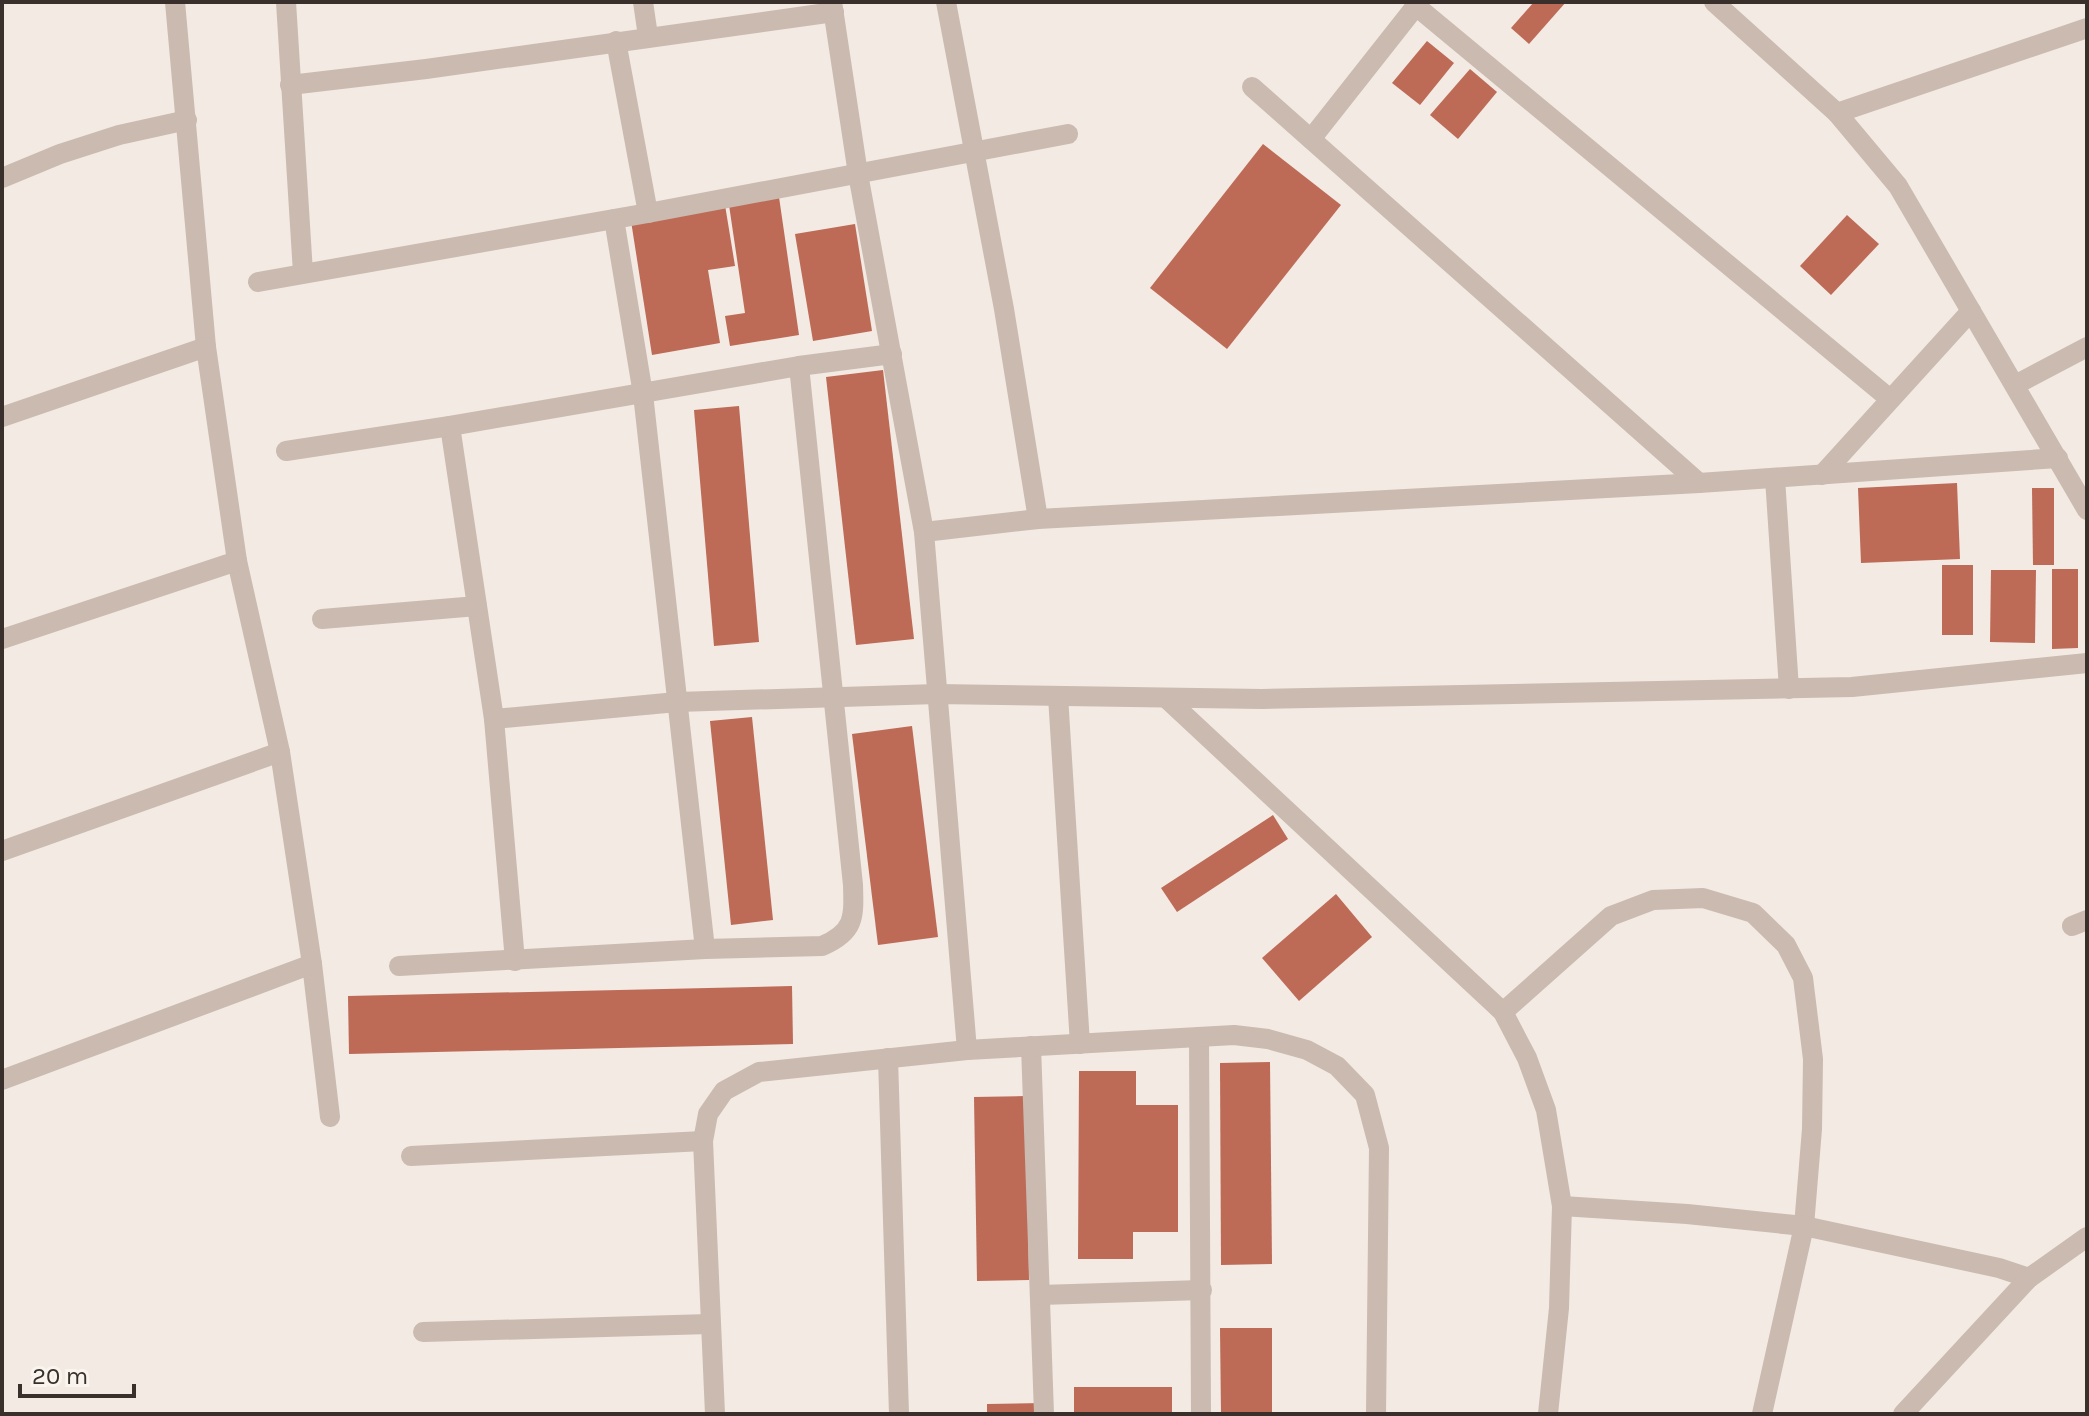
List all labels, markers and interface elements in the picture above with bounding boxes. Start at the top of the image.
scale bar [20,1348,134,1398]
text: 20 m [32,1362,88,1390]

